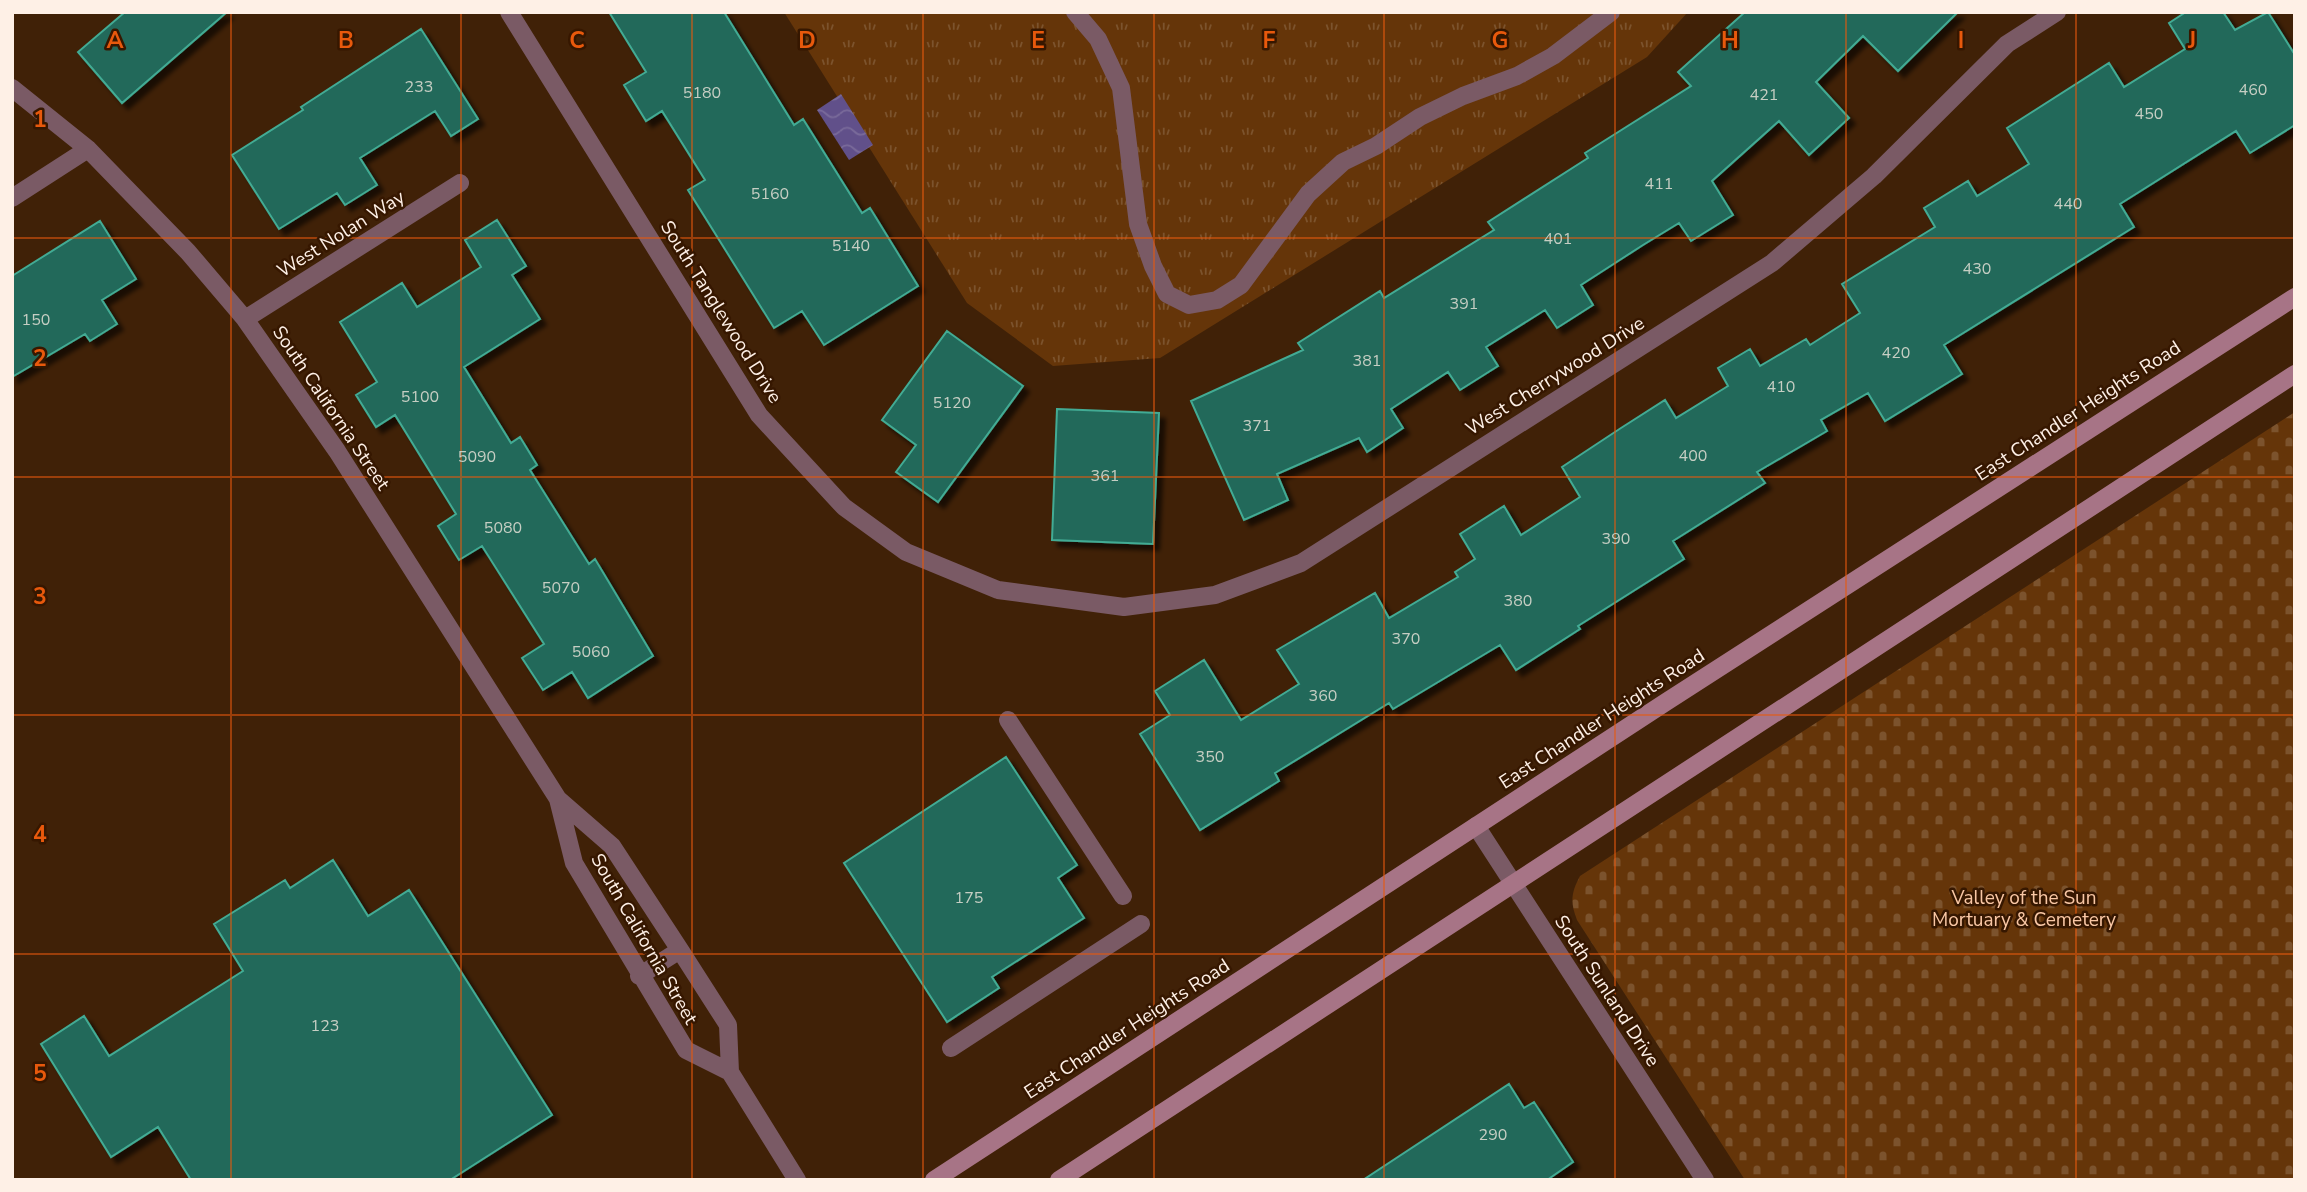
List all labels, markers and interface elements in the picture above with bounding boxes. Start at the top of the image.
text: A [106,25,124,56]
text: B [338,25,354,56]
text: C [569,25,585,56]
text: D [798,25,816,56]
text: E [1031,25,1045,56]
text: F [1263,25,1276,56]
text: G [1492,25,1508,56]
text: H [1721,25,1739,56]
text: I [1958,25,1964,56]
text: J [2187,25,2196,56]
house number: 233 [405,76,433,98]
house number: 460 [2239,79,2267,101]
house number: 5180 [683,82,721,104]
house number: 421 [1750,84,1778,106]
house number: 450 [2135,103,2163,125]
text: 1 [33,104,47,135]
house number: 411 [1645,173,1673,195]
house number: 5160 [751,183,789,205]
street label: West Nolan Way [272,184,410,284]
house number: 440 [2054,193,2082,215]
street label: South Tanglewood Drive [654,216,788,408]
house number: 401 [1544,228,1572,250]
house number: 5140 [832,235,870,257]
house number: 430 [1963,258,1991,280]
house number: 391 [1450,293,1478,315]
house number: 150 [22,309,50,331]
street label: West Cherrywood Drive [1461,310,1649,442]
street label: South California Street [266,321,396,496]
street label: East Chandler Heights Road [1970,335,2186,487]
house number: 420 [1882,342,1910,364]
text: 2 [33,343,47,374]
house number: 381 [1353,350,1381,372]
house number: 410 [1767,376,1795,398]
house number: 5100 [401,386,439,408]
house number: 5120 [933,392,971,414]
house number: 371 [1243,415,1271,437]
house number: 400 [1679,445,1707,467]
house number: 5090 [458,446,496,468]
house number: 361 [1091,465,1119,487]
house number: 5080 [484,517,522,539]
house number: 390 [1602,528,1630,550]
house number: 5070 [542,577,580,599]
text: 3 [33,581,47,612]
house number: 380 [1504,590,1532,612]
house number: 370 [1392,628,1420,650]
house number: 5060 [572,641,610,663]
street label: East Chandler Heights Road [1494,643,1710,795]
house number: 360 [1309,685,1337,707]
house number: 350 [1196,746,1224,768]
text: 4 [33,819,47,850]
street label: South California Street [584,849,704,1029]
park label: Valley of the Sun Mortuary & Cemetery [1932,885,2116,933]
house number: 175 [955,887,983,909]
street label: South Sunland Drive [1548,910,1666,1072]
street label: East Chandler Heights Road [1019,953,1235,1105]
house number: 123 [311,1015,339,1037]
text: 5 [33,1058,47,1089]
house number: 290 [1479,1124,1507,1146]

